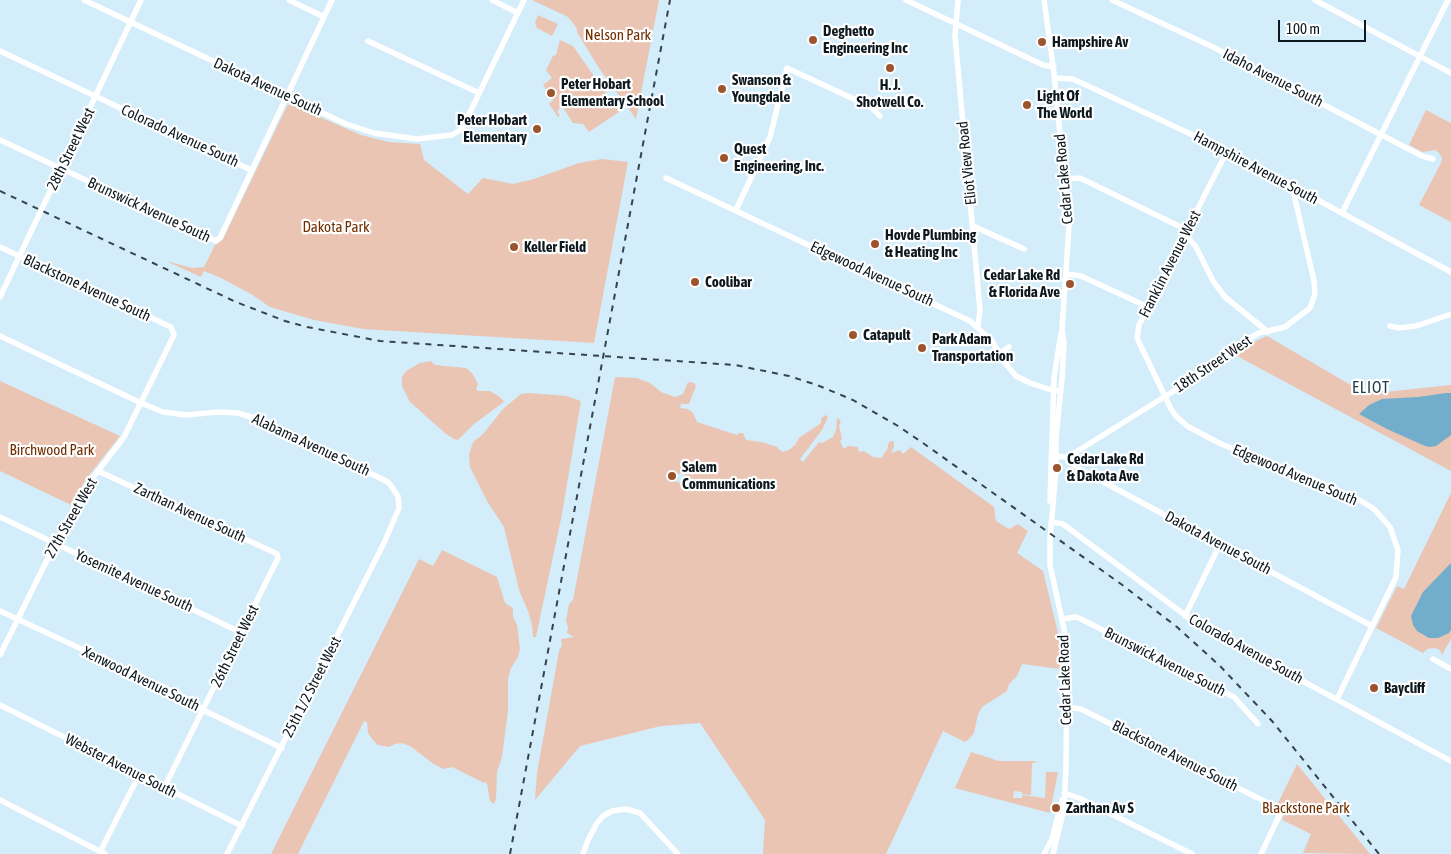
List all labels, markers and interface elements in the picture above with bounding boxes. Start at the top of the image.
scale bar [1281,10,1368,42]
text: 100 m [1286,20,1320,37]
place label: Deghetto Engineering Inc [823,22,908,57]
park label: Nelson Park [585,26,651,44]
place label: Hampshire Av [1052,33,1128,51]
marker: Deghetto Engineering Inc [807,34,819,46]
marker: Hampshire Av [1036,36,1048,48]
street label: Idaho Avenue South [1220,45,1326,111]
street label: Dakota Avenue South [211,54,325,120]
marker: H. J. Shotwell Co. [884,62,896,74]
place label: Swanson & Youngdale [732,71,791,106]
place label: Peter Hobart Elementary School [561,75,664,110]
place label: H. J. Shotwell Co. [856,76,924,111]
marker: Swanson & Youngdale [716,83,728,95]
marker: Peter Hobart Elementary School [545,87,557,99]
place label: Light Of The World [1037,87,1092,122]
marker: Light Of The World [1021,99,1033,111]
street label: Colorado Avenue South [118,101,242,171]
street label: 28th Street West [43,105,99,193]
place label: Peter Hobart Elementary [457,111,527,146]
street label: Eliot View Road [954,120,980,206]
marker: Peter Hobart Elementary [531,123,543,135]
street label: Hampshire Avenue South [1191,128,1321,208]
street label: Cedar Lake Road [1051,133,1077,225]
place label: Quest Engineering, Inc. [734,140,824,175]
marker: Quest Engineering, Inc. [718,152,730,164]
street label: Brunswick Avenue South [85,174,213,246]
street label: Franklin Avenue West [1135,207,1205,321]
park label: Dakota Park [302,218,370,236]
place label: Hovde Plumbing & Heating Inc [885,226,976,261]
street label: Edgewood Avenue South [807,237,937,311]
place label: Keller Field [524,238,586,256]
marker: Hovde Plumbing & Heating Inc [869,238,881,250]
marker: Keller Field [508,241,520,253]
street label: Blackstone Avenue South [20,251,154,325]
place label: Cedar Lake Rd & Florida Ave [983,266,1060,301]
place label: Coolibar [705,273,752,291]
marker: Coolibar [689,276,701,288]
marker: Cedar Lake Rd & Florida Ave [1064,278,1076,290]
place label: Catapult [863,326,911,344]
marker: Catapult [847,329,859,341]
place label: Park Adam Transportation [932,330,1013,365]
street label: 18th Street West [1171,331,1255,397]
marker: Park Adam Transportation [916,342,928,354]
district label: ELIOT [1351,378,1391,398]
street label: Alabama Avenue South [249,410,373,480]
park label: Birchwood Park [10,441,94,459]
street label: Edgewood Avenue South [1230,441,1360,509]
place label: Cedar Lake Rd & Dakota Ave [1067,450,1144,485]
place label: Salem Communications [682,458,775,493]
marker: Cedar Lake Rd & Dakota Ave [1051,462,1063,474]
marker: Salem Communications [666,470,678,482]
street label: 27th Street West [41,475,101,561]
street label: Zarthan Avenue South [131,479,249,547]
street label: Dakota Avenue South [1162,507,1274,579]
street label: Yosemite Avenue South [72,546,196,616]
street label: 26th Street West [207,602,263,690]
street label: Colorado Avenue South [1186,610,1306,688]
street label: Brunswick Avenue South [1101,624,1229,700]
street label: 25th 1/2 Street West [279,634,345,740]
street label: Cedar Lake Road [1054,634,1076,726]
street label: Xenwood Avenue South [79,643,203,715]
place label: Baycliff [1384,679,1425,697]
marker: Baycliff [1368,682,1380,694]
street label: Blackstone Avenue South [1109,717,1241,795]
street label: Webster Avenue South [62,730,180,802]
place label: Zarthan Av S [1066,799,1134,817]
park label: Blackstone Park [1262,799,1350,817]
marker: Zarthan Av S [1050,802,1062,814]

